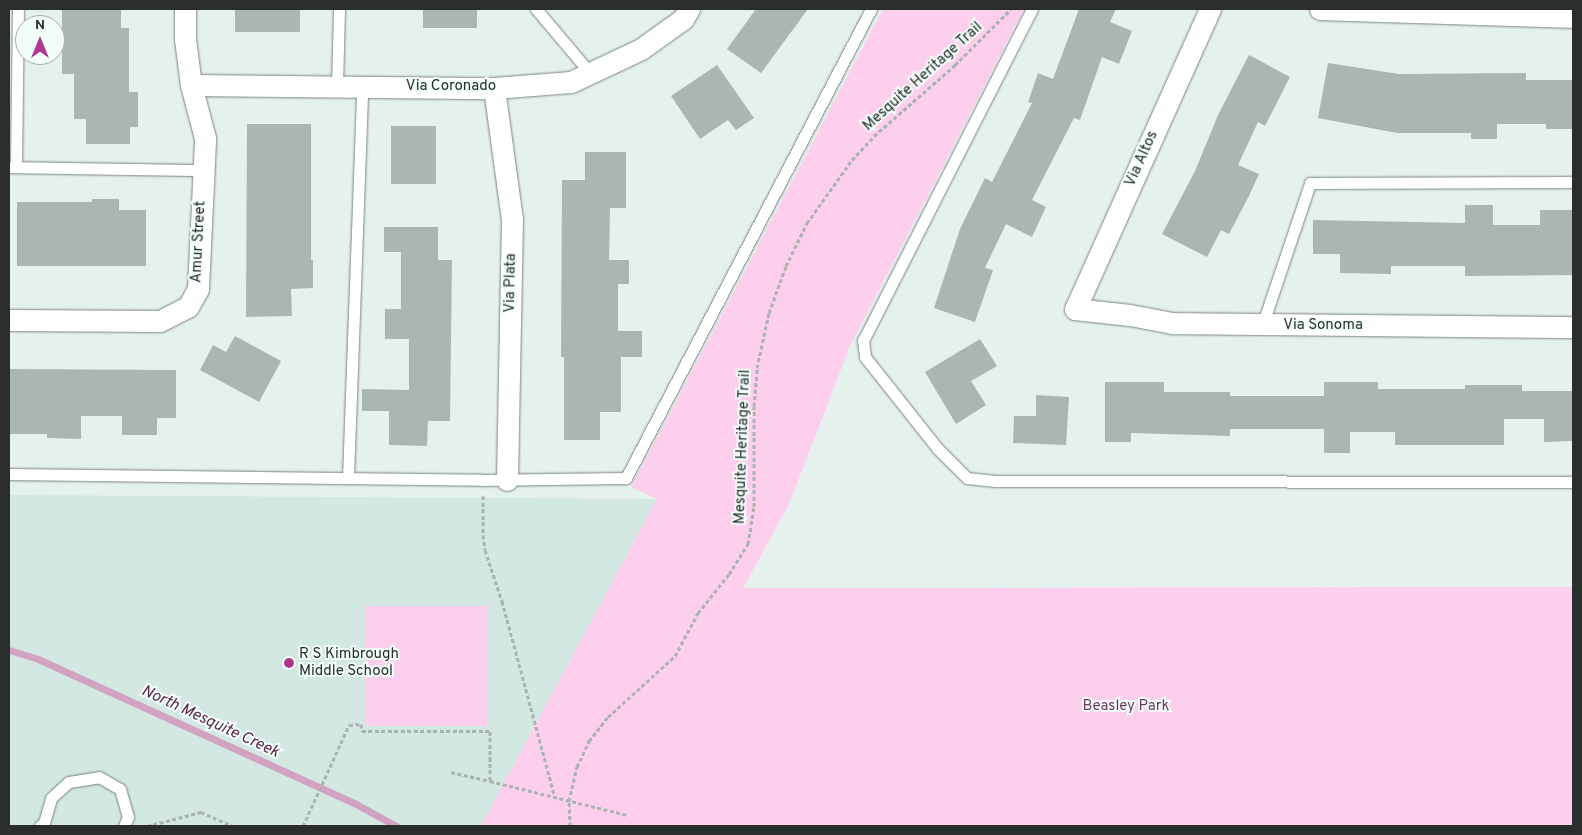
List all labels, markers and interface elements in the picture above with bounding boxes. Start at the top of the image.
north arrow [15,15,65,65]
text: N [35,17,45,34]
street label: Mesquite Heritage Trail [859,18,987,136]
street label: Via Coronado [406,78,496,96]
street label: Via Altos [1122,128,1162,190]
street label: Amur Street [188,201,210,283]
street label: Via Plata [501,253,521,313]
street label: Via Sonoma [1283,317,1363,335]
street label: Mesquite Heritage Trail [731,369,755,525]
place label: R S Kimbrough Middle School [299,645,399,680]
marker: R S Kimbrough Middle School [283,657,295,669]
water label: North Mesquite Creek [138,682,282,762]
park label: Beasley Park [1082,698,1170,716]

